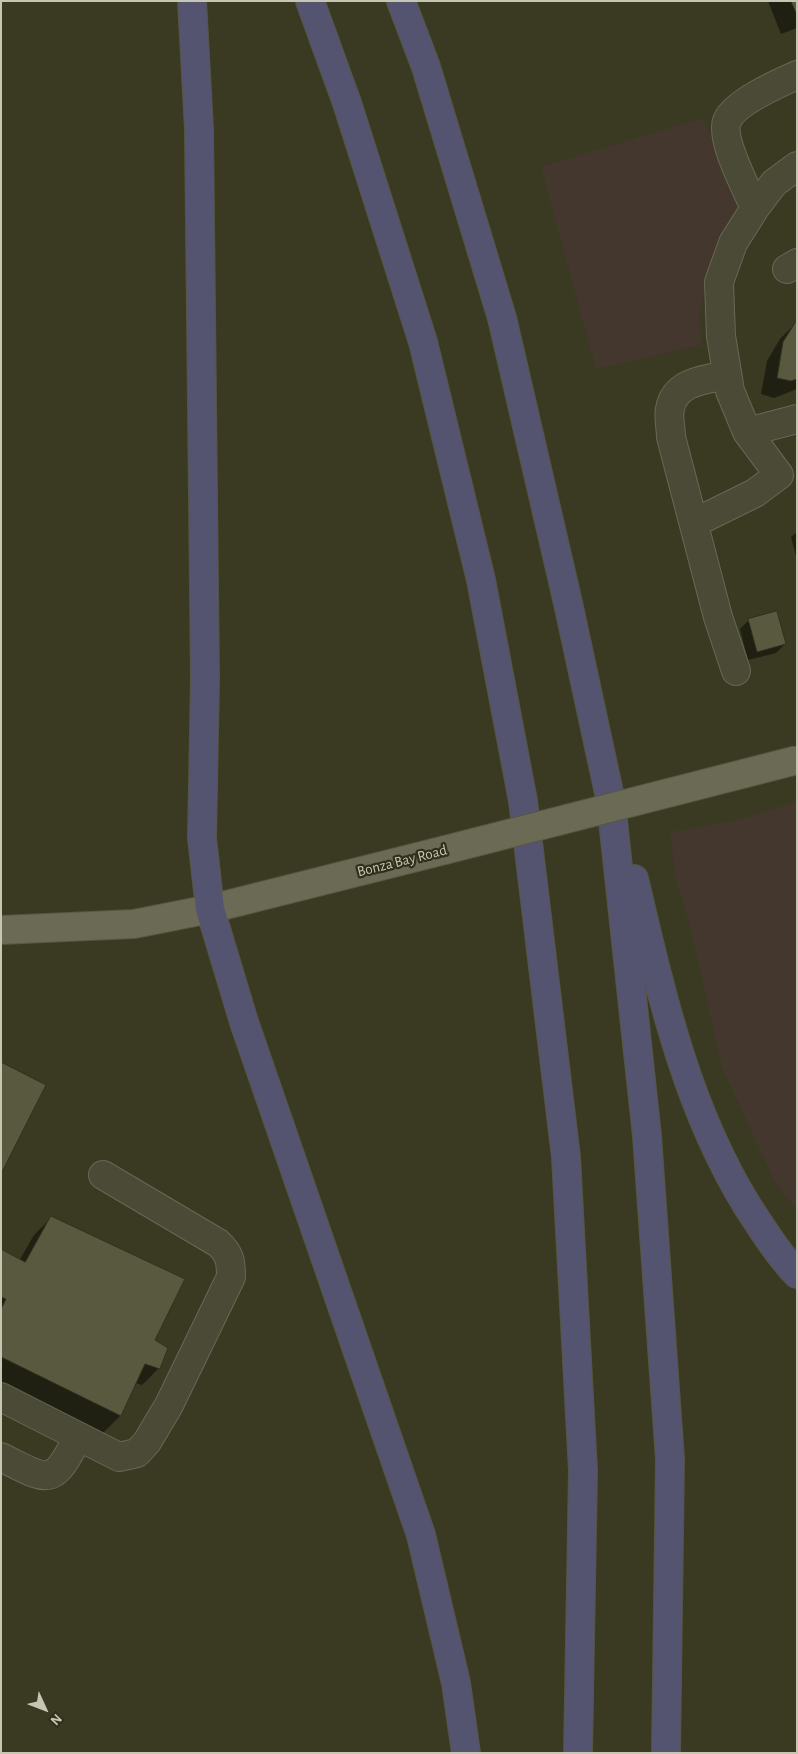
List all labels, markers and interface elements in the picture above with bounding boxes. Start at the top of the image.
street label: Bonza Bay Road [355,841,449,881]
north arrow [20,1684,70,1734]
text: N [48,1711,64,1728]

